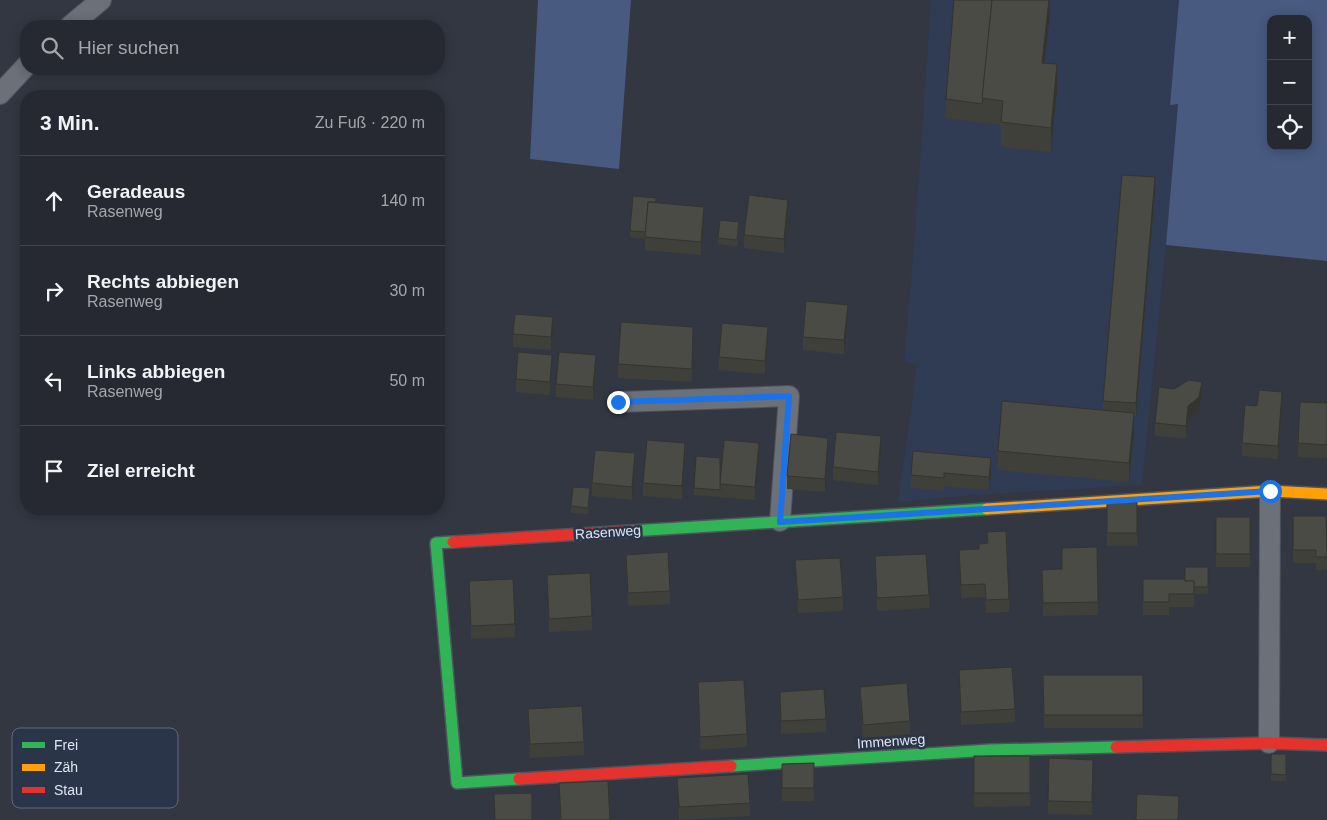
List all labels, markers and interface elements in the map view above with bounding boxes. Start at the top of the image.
map controls [1267,15,1312,150]
button: + [1267,15,1312,60]
search box [20,20,445,75]
icon: search [38,34,66,62]
text: Hier suchen [78,37,179,58]
button: − [1267,60,1312,105]
button: locate [1267,105,1312,150]
text: 3 Min. [40,111,100,134]
text: Zu Fuß · 220 m [315,114,425,131]
text: Geradeaus [87,181,185,202]
icon: ahead [40,187,68,215]
text: 140 m [381,192,425,209]
text: Rasenweg [87,203,163,220]
text: Rechts abbiegen [87,271,239,292]
icon: right [40,277,68,305]
text: 30 m [389,282,425,299]
text: Rasenweg [87,293,163,310]
text: Links abbiegen [87,361,225,382]
icon: left [40,367,68,395]
text: 50 m [389,372,425,389]
text: Rasenweg [87,383,163,400]
route end [607,391,630,414]
icon: arrive [40,457,68,485]
text: Ziel erreicht [87,460,195,481]
route start [1259,480,1282,503]
street label: Rasenweg [574,522,642,542]
legend [12,728,178,808]
street label: Immenweg [856,731,926,751]
text: Frei [54,737,78,753]
text: Zäh [54,759,78,775]
text: Stau [54,782,83,798]

